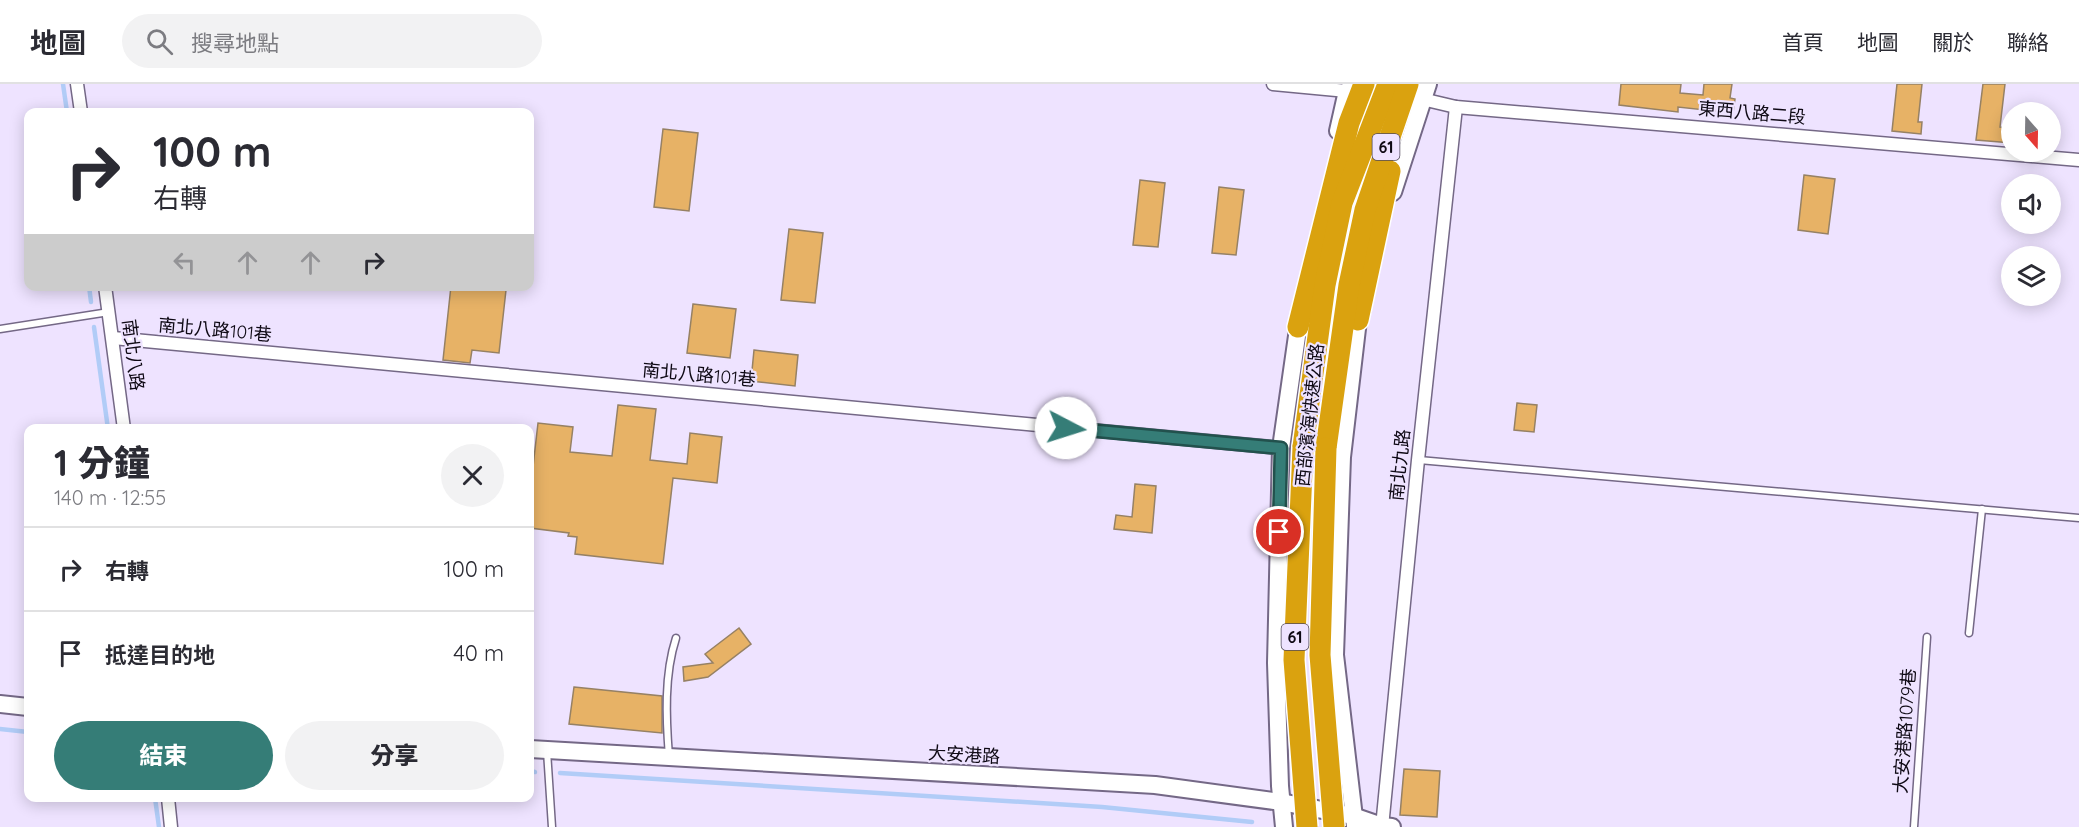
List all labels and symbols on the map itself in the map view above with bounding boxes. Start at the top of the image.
street label: 東西八路二段 [1697,96,1807,129]
north arrow [2001,102,2061,162]
road number: 61 [1372,134,1400,160]
street label: 南北八路101巷 [157,313,273,346]
street label: 南北八路 [118,318,149,392]
street label: 西部濱海快速公路 [1291,342,1328,488]
street label: 南北八路101巷 [641,358,757,391]
position arrow [1034,396,1098,460]
street label: 南北九路 [1384,428,1415,502]
pin [1253,506,1304,557]
road number: 61 [1282,624,1308,650]
street label: 大安港路1079巷 [1889,667,1920,794]
street label: 大安港路 [927,741,1001,768]

